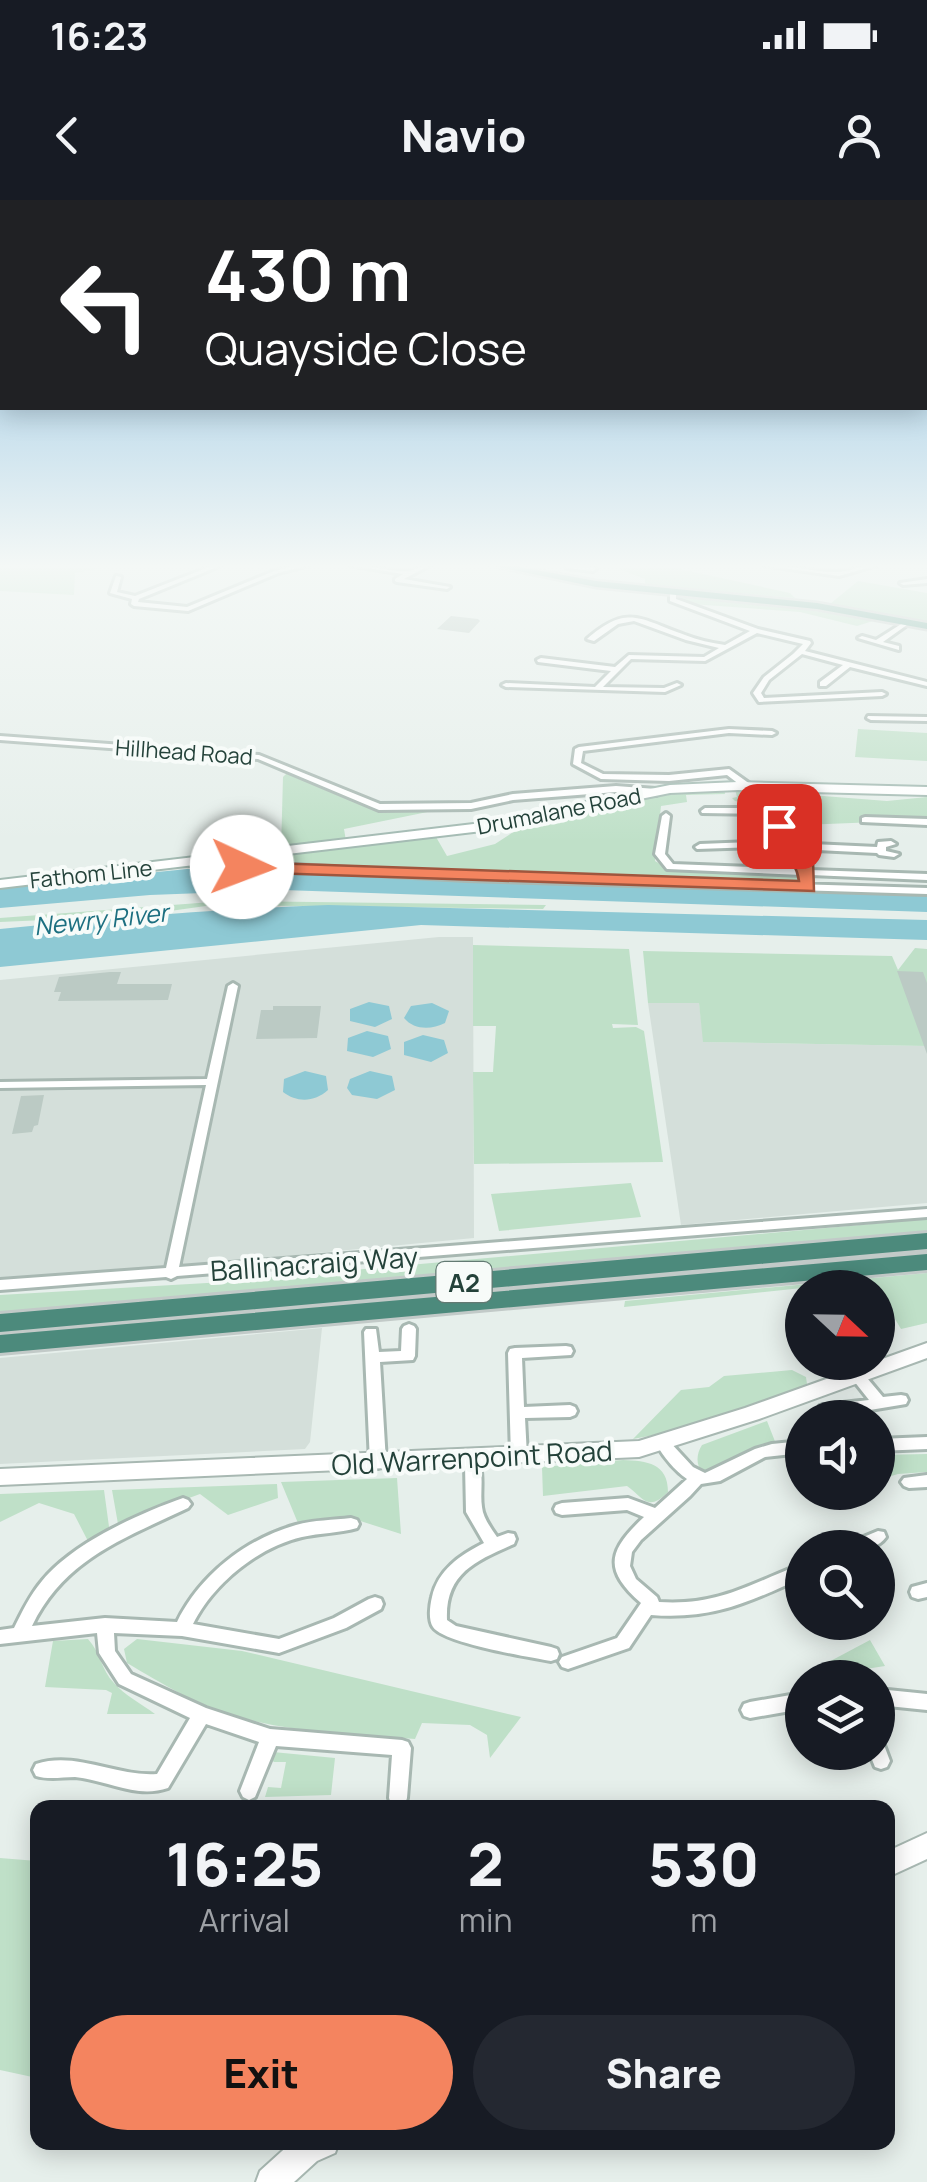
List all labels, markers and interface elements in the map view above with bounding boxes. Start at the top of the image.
text: 16:23 [50,9,148,61]
text: Navio [401,104,526,166]
icon: back [40,108,95,163]
icon: person [832,108,887,163]
text: 430 m [205,226,411,322]
icon: left [40,240,170,370]
text: Quayside Close [205,317,527,379]
street label: Hillhead Road [114,732,254,772]
street label: Drumalane Road [474,780,644,842]
pin [737,784,822,869]
icon: arrive [752,799,807,854]
position arrow [190,815,294,919]
street label: Fathom Line [28,853,154,895]
water label: Newry River [32,894,173,943]
street label: Ballinacraig Way [209,1237,419,1289]
road number: A2 [436,1262,492,1302]
north arrow [785,1270,895,1380]
map controls [785,1270,895,1770]
button: sound [785,1400,895,1510]
street label: Old Warrenpoint Road [330,1431,614,1483]
button: search [785,1530,895,1640]
button: layers [785,1660,895,1770]
text: 16:25 [166,1822,323,1904]
text: 2 [468,1822,504,1904]
text: 530 [648,1822,759,1904]
text: Arrival [199,1898,290,1942]
text: min [459,1898,512,1942]
text: m [690,1898,717,1942]
button: Exit [70,2015,453,2130]
button: Share [473,2015,855,2130]

